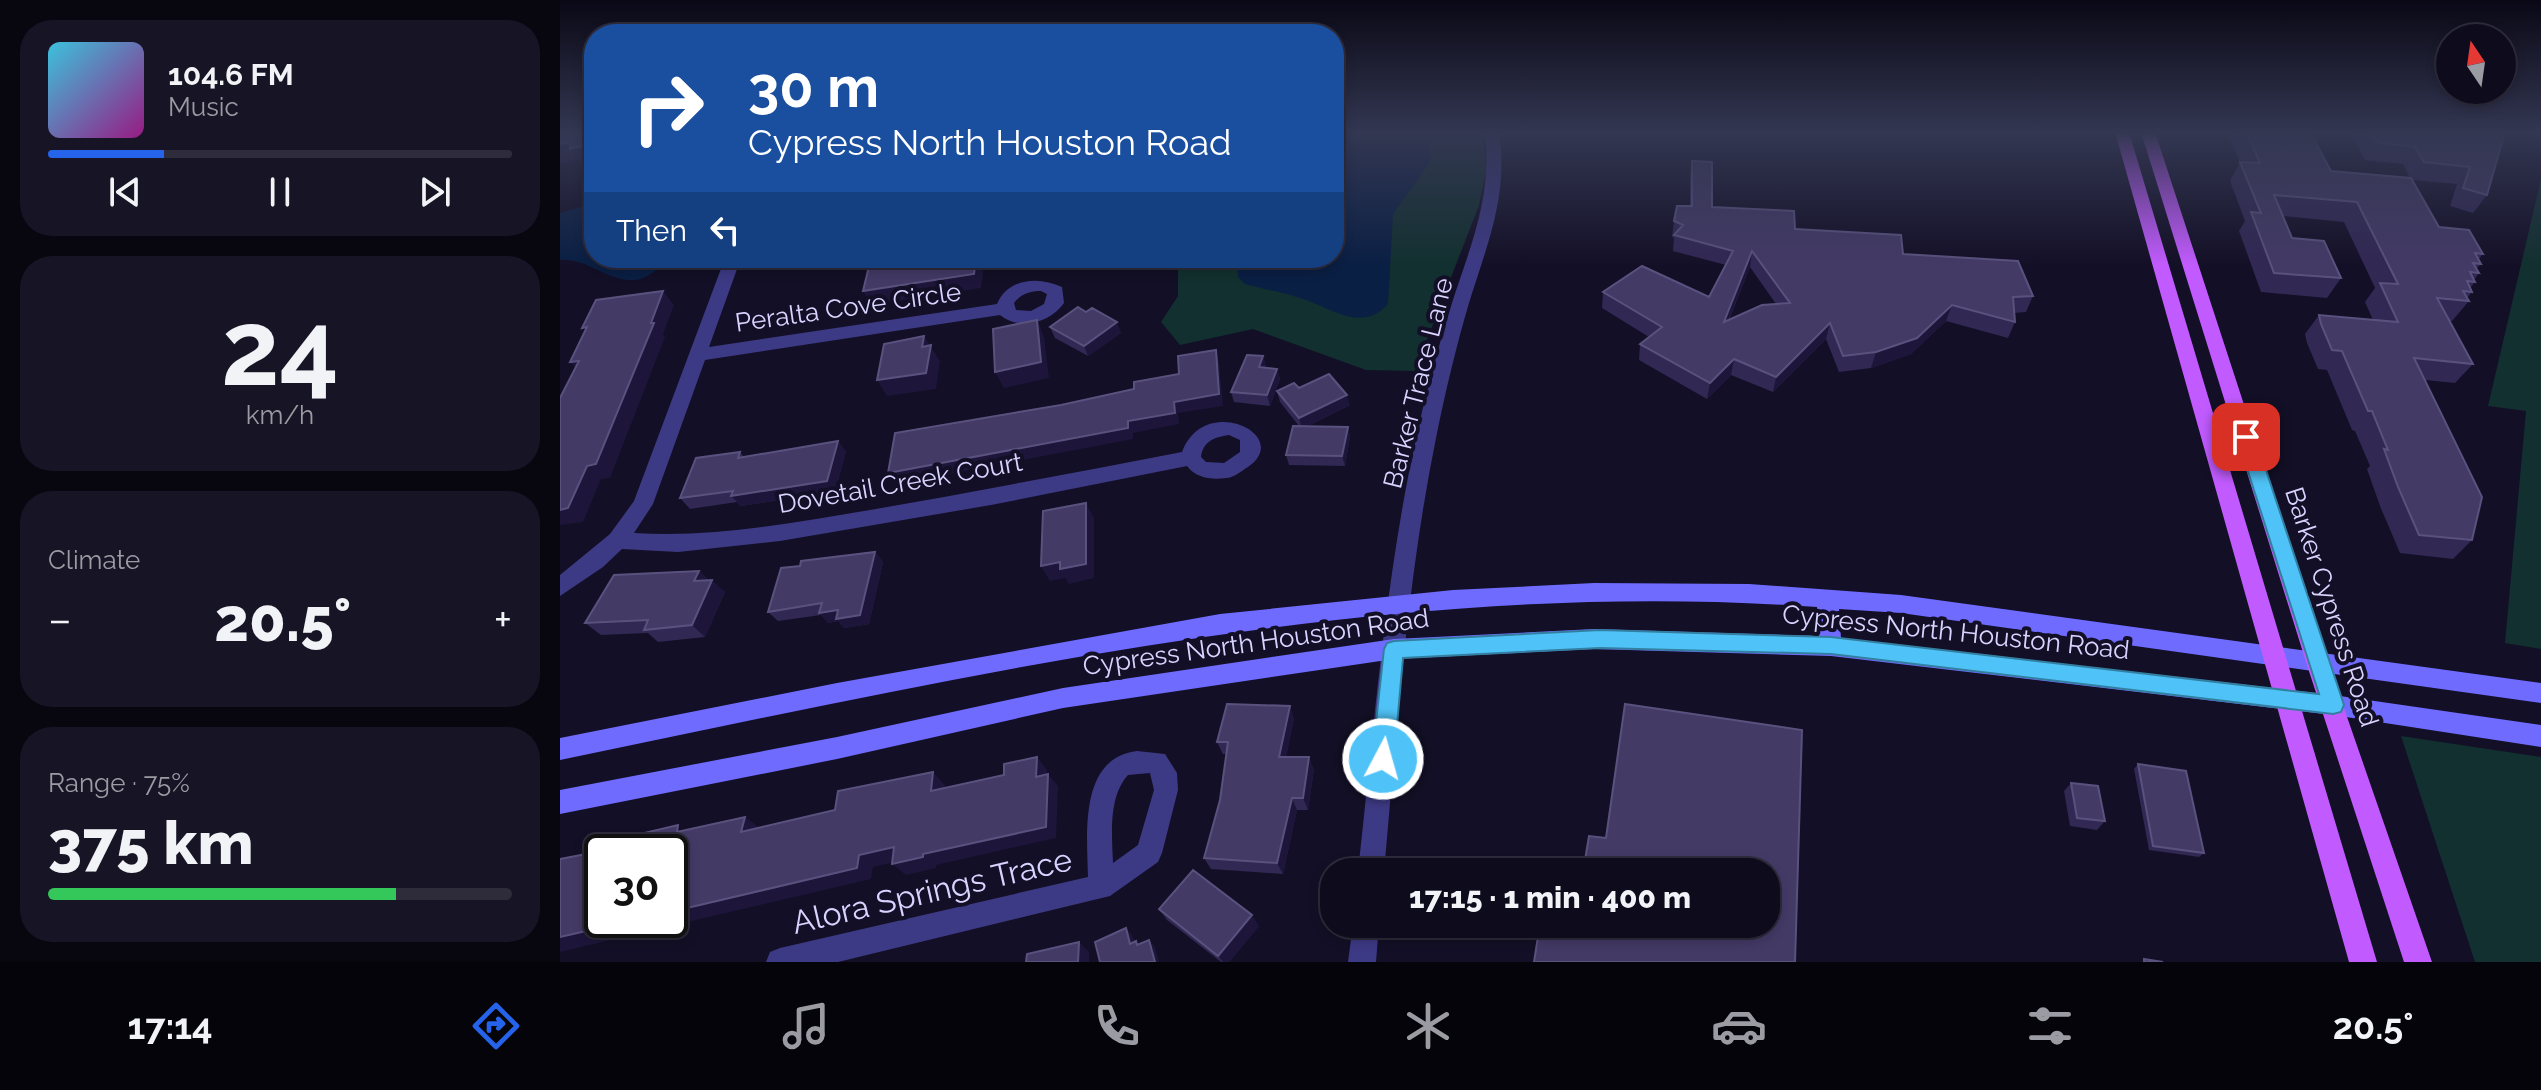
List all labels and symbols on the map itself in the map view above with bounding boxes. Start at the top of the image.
north arrow [2436,24,2516,104]
street label: Barker Trace Lane [1377,275,1459,491]
street label: Peralta Cove Circle [733,276,963,338]
pin [2212,403,2280,471]
street label: Dovetail Creek Court [775,447,1025,519]
street label: Barker Cypress Road [2279,483,2385,731]
street label: Cypress North Houston Road [1781,599,2131,665]
street label: Cypress North Houston Road [1081,603,1431,681]
position arrow [1341,717,1425,801]
speed limit sign: 30 [584,834,688,938]
street label: Alora Springs Trace [788,840,1075,941]

